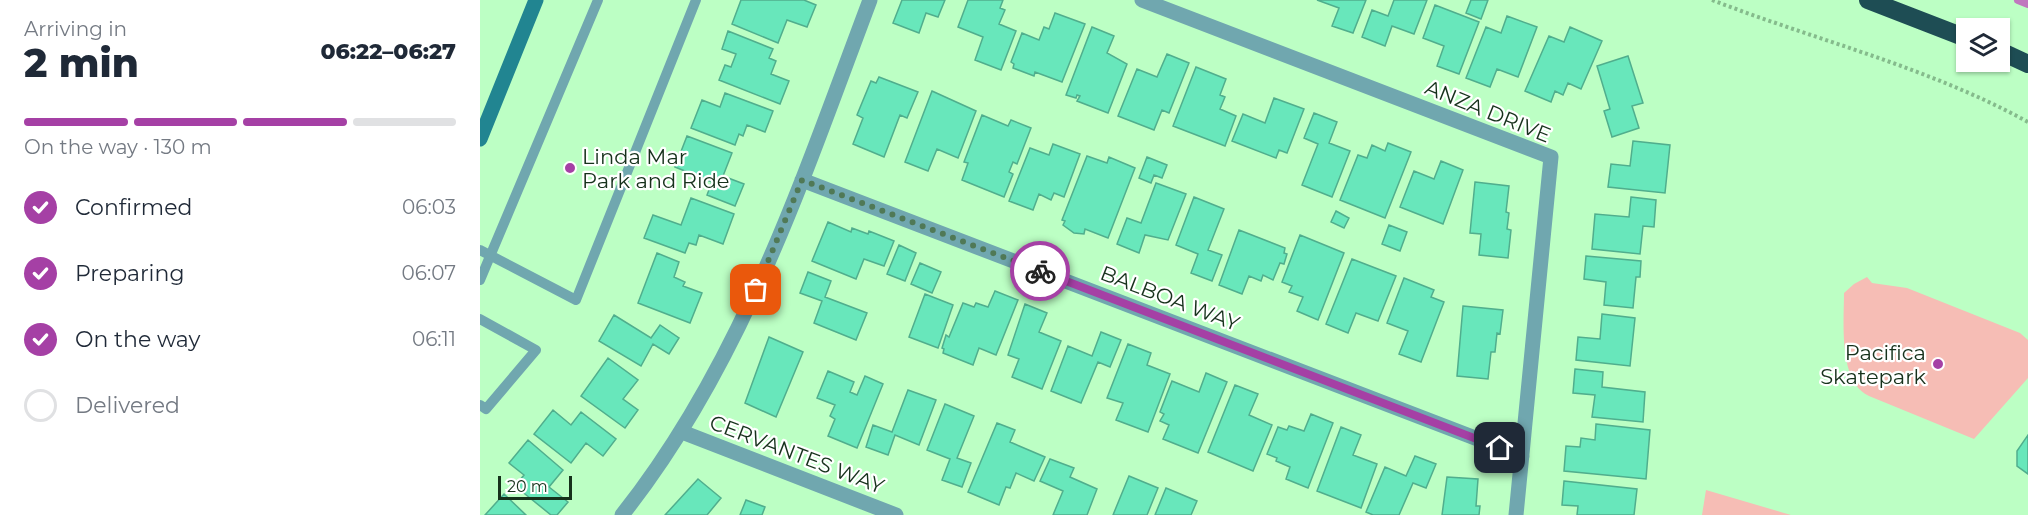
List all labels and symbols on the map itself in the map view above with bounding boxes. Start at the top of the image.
street label: ANZA DRIVE [1422,74,1554,148]
place label: Linda Mar Park and Ride [582,144,730,193]
marker: Linda Mar Park and Ride [563,161,577,175]
courier [1010,241,1070,301]
street label: BALBOA WAY [1097,260,1244,336]
pin [730,264,781,315]
place label: Pacifica Skatepark [1820,340,1926,389]
marker: Pacifica Skatepark [1931,357,1945,371]
street label: CERVANTES WAY [706,409,888,499]
pin [1474,422,1525,473]
scale bar [498,473,572,500]

